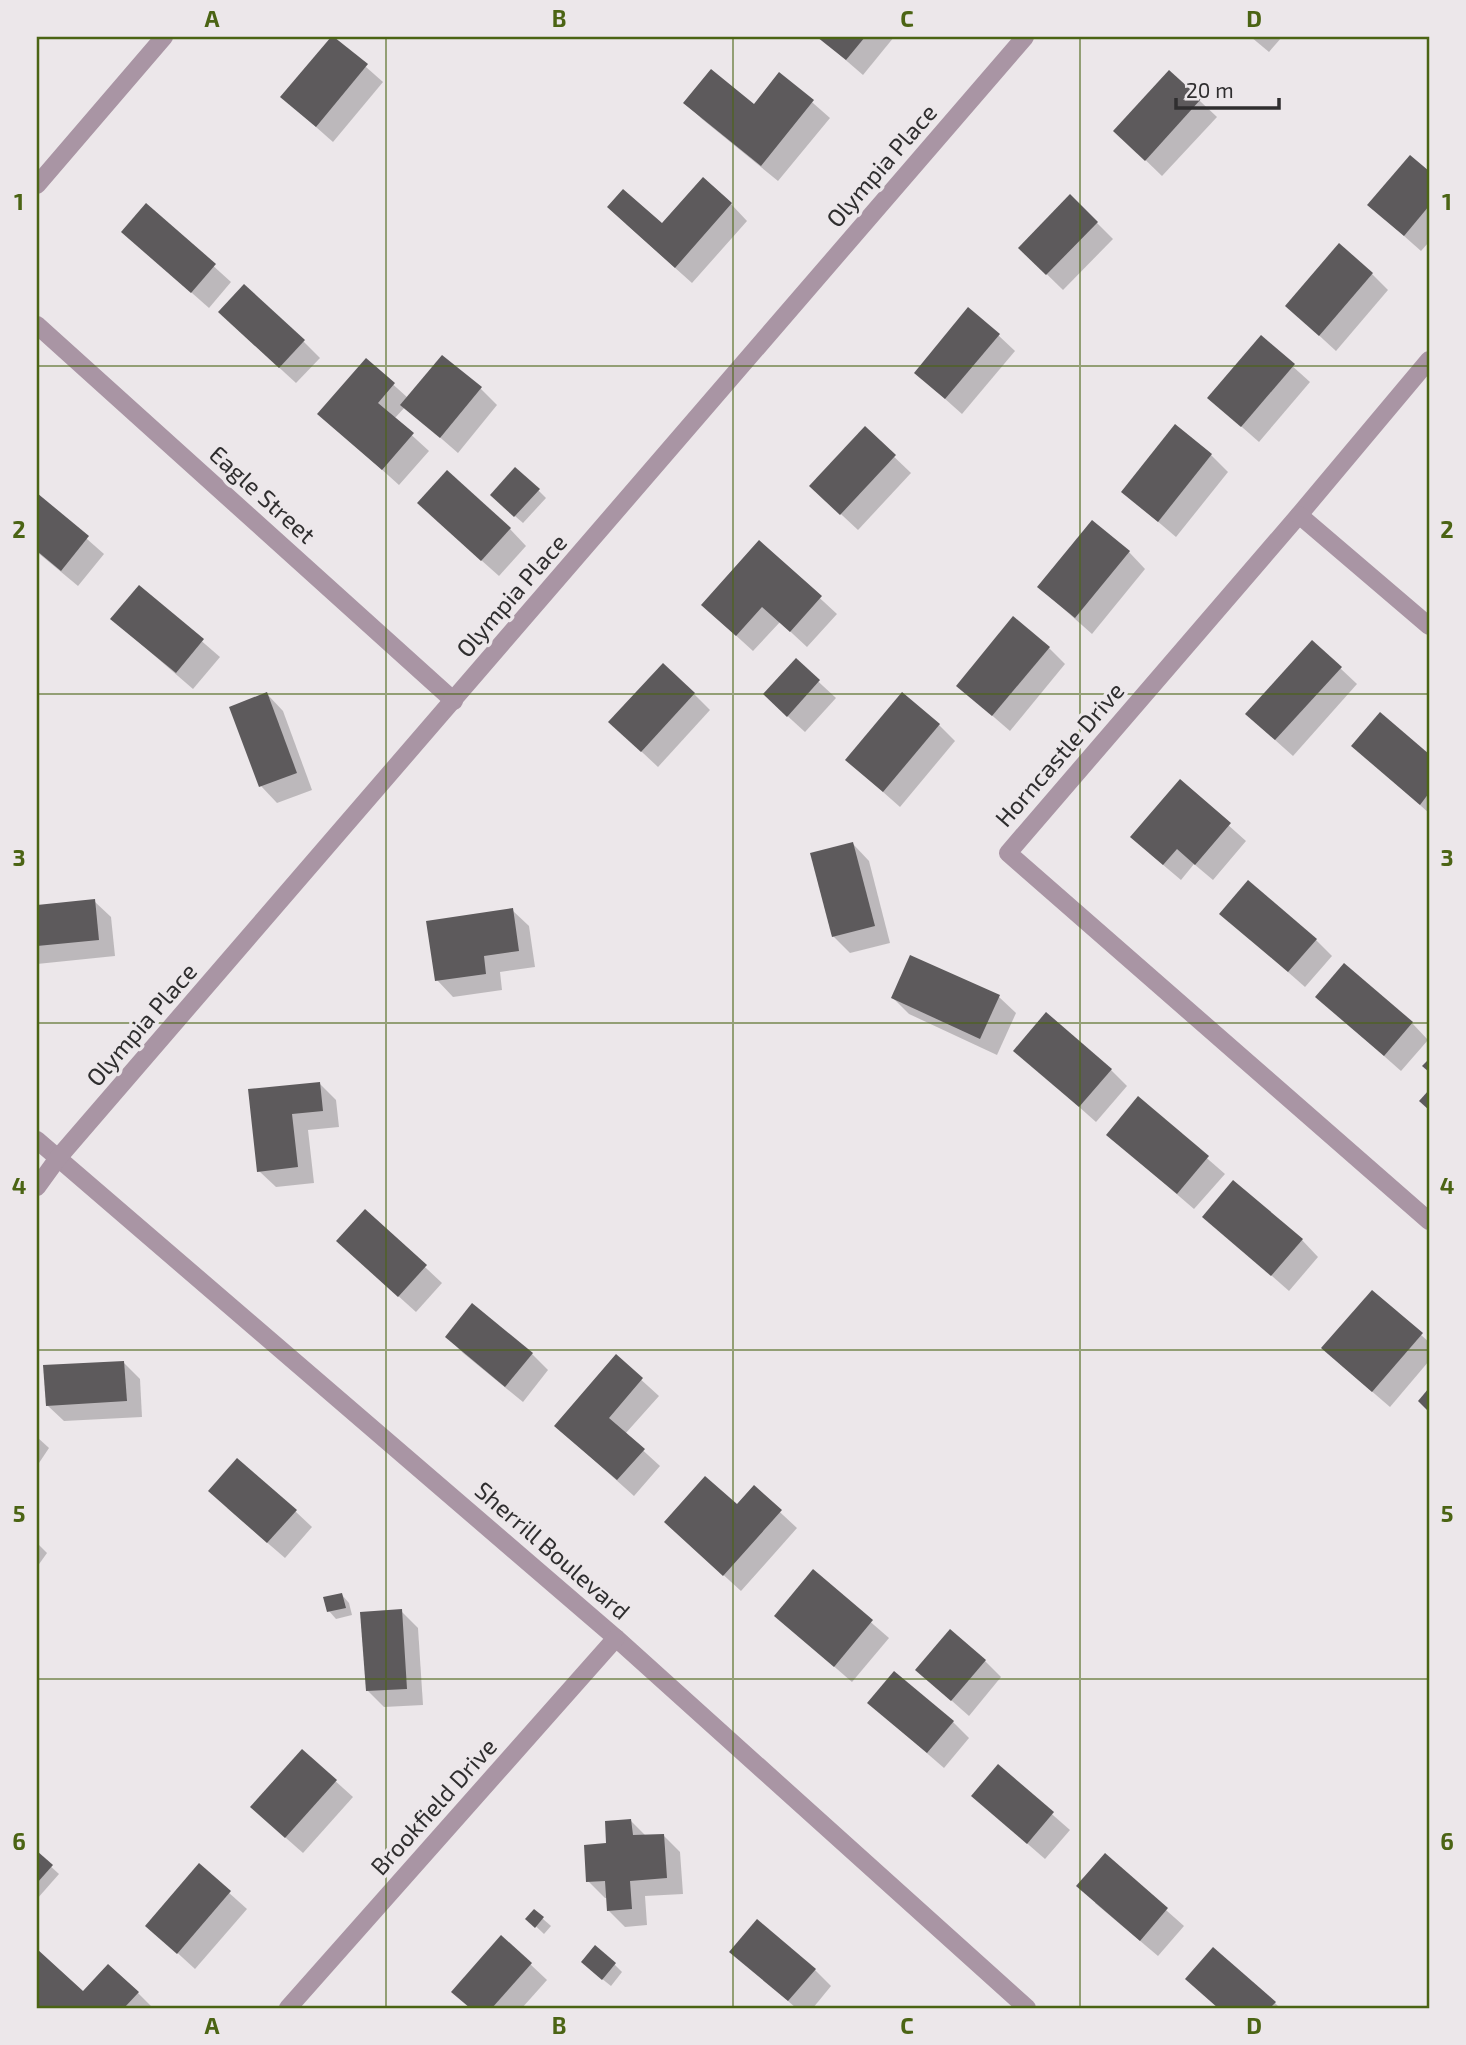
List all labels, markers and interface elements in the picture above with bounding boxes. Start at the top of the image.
text: A [204,4,220,32]
text: B [552,4,566,32]
text: C [900,4,914,32]
text: D [1246,4,1262,32]
scale bar [1176,66,1279,110]
text: 20 m [1186,77,1234,102]
street label: Olympia Place [820,98,942,233]
text: 1 [14,187,24,215]
text: 1 [1442,187,1452,215]
street label: Eagle Street [204,439,322,549]
text: 2 [12,515,26,543]
text: 2 [1440,515,1454,543]
street label: Olympia Place [450,528,572,663]
street label: Horncastle Drive [988,676,1129,832]
text: 3 [12,843,26,871]
text: 3 [1440,843,1454,871]
street label: Olympia Place [80,957,202,1092]
text: 4 [12,1171,26,1199]
text: 4 [1440,1171,1454,1199]
street label: Sherrill Boulevard [470,1475,636,1625]
text: 5 [13,1499,25,1527]
text: 5 [1441,1499,1453,1527]
street label: Brookfield Drive [364,1732,502,1880]
text: 6 [12,1827,26,1855]
text: 6 [1440,1827,1454,1855]
text: A [204,2011,220,2039]
text: B [552,2011,566,2039]
text: C [900,2011,914,2039]
text: D [1246,2011,1262,2039]

